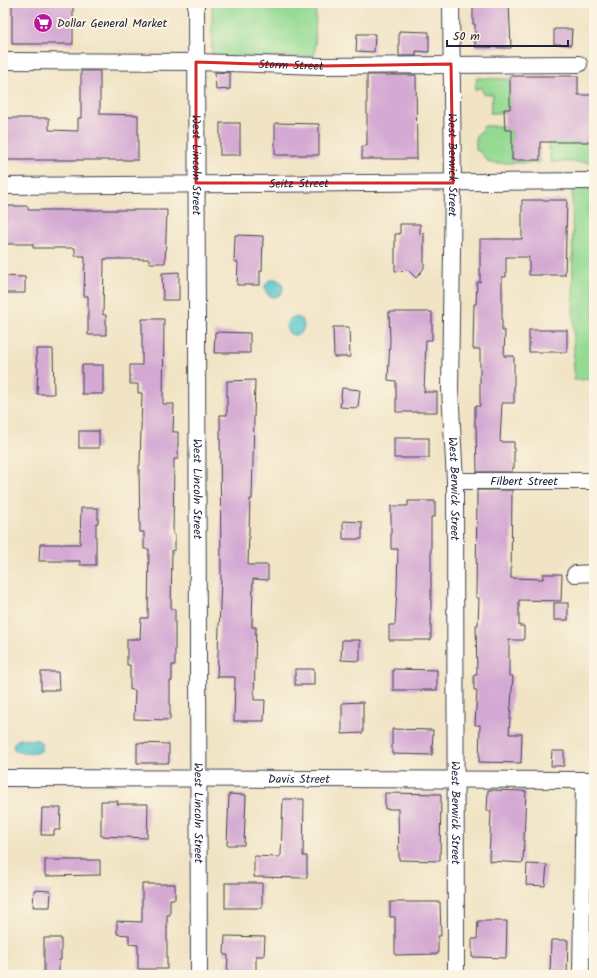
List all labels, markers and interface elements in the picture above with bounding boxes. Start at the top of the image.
supermarket icon: Dollar General Market [32,12,54,34]
place label: Dollar General Market [57,14,167,33]
scale bar [447,22,568,48]
text: 50 m [453,27,480,46]
street label: Storm Street [258,54,324,76]
street label: West Berwick Street [443,113,463,217]
street label: West Lincoln Street [187,115,206,216]
street label: Seitz Street [269,174,329,193]
street label: West Berwick Street [443,437,465,541]
street label: West Lincoln Street [188,439,207,540]
street label: Filbert Street [490,472,558,491]
street label: West Berwick Street [446,761,465,865]
street label: West Lincoln Street [189,763,208,864]
street label: Davis Street [268,769,330,789]

